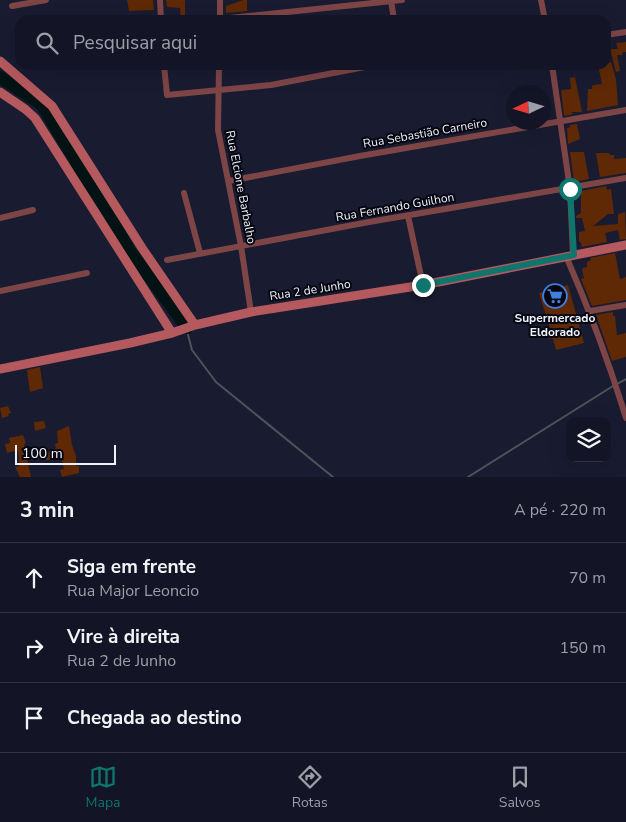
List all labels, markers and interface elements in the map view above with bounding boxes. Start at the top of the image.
search box [15,15,611,70]
icon: search [33,29,61,57]
text: Pesquisar aqui [73,30,197,56]
north arrow [506,85,551,130]
street label: Rua Sebastião Carneiro [362,114,489,152]
street label: Rua Elcione Barbalho [222,129,260,245]
route start [559,178,582,201]
street label: Rua Fernando Guilhon [334,189,456,225]
route end [412,274,435,297]
street label: Rua 2 de Junho [268,276,352,304]
supermarket icon: Supermercado Eldorado [542,283,568,309]
place label: Supermercado Eldorado [515,310,596,340]
map controls [566,417,611,462]
button: layers [566,417,611,462]
scale bar [15,442,116,465]
text: 100 m [22,444,63,463]
text: 3 min [20,496,74,524]
text: A pé · 220 m [514,499,606,521]
text: Siga em frente [67,554,196,580]
icon: ahead [20,564,48,592]
text: 70 m [569,567,606,589]
text: Rua Major Leoncio [67,580,199,602]
text: Vire à direita [67,624,180,650]
icon: right [20,634,48,662]
text: 150 m [559,637,606,659]
text: Rua 2 de Junho [67,650,176,672]
icon: arrive [20,704,48,732]
text: Chegada ao destino [67,705,242,731]
tab: Mapa [86,763,121,812]
tab: Rotas [292,763,328,812]
tab: Salvos [499,763,540,812]

